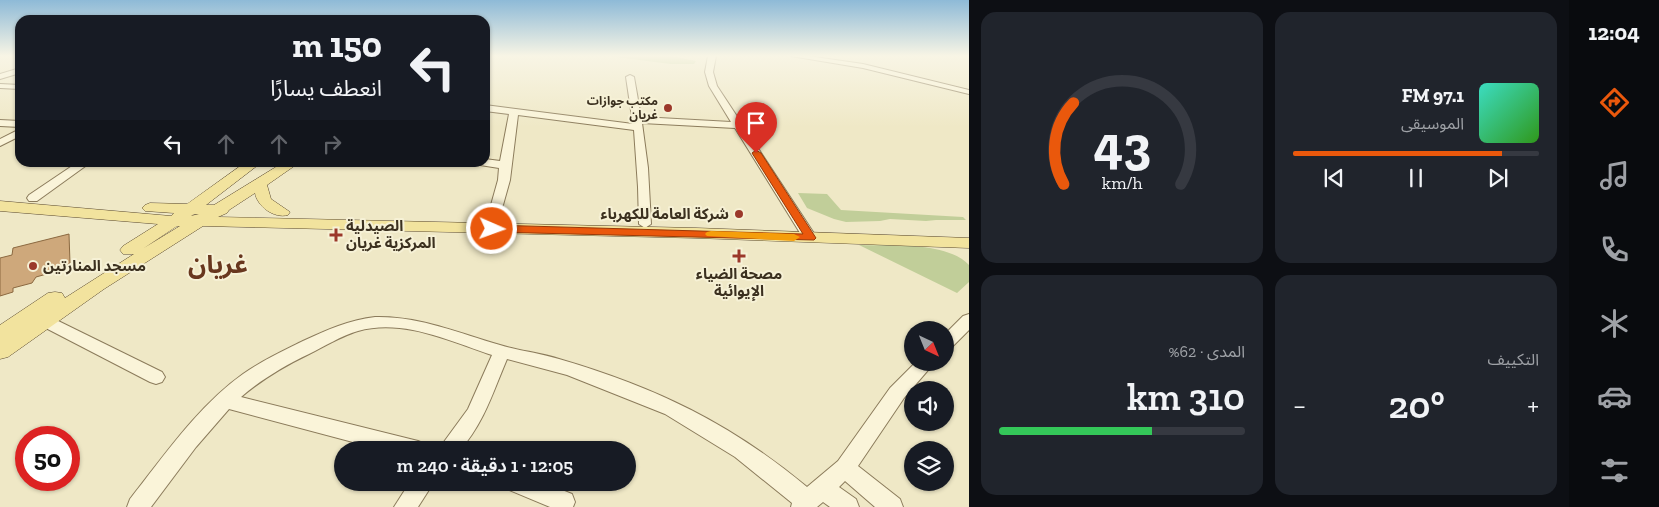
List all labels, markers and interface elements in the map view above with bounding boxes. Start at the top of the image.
text: 12:04 [1588,19,1640,46]
text: 150 m [292,24,382,66]
icon: left [400,35,465,100]
text: انعطف يسارًا [270,75,382,102]
text: 97.1 FM [1402,84,1464,107]
icon: directions [1597,85,1632,120]
place label: مكتب جوازات غريان [587,94,658,122]
marker: مكتب جوازات غريان [662,102,674,114]
pin [735,102,777,153]
icon: arrive [742,109,770,137]
text: 43 [1093,114,1151,176]
text: الموسيقى [1401,114,1464,133]
icon: left [159,130,187,158]
icon: ahead [212,130,240,158]
icon: ahead [265,130,293,158]
icon: right [318,130,346,158]
icon: music [1597,158,1632,193]
icon: previous [1320,164,1348,192]
icon: pause [1402,164,1430,192]
icon: next [1484,164,1512,192]
text: km/h [1102,172,1142,194]
position arrow [465,202,517,254]
place label: شركة العامة للكهرباء [600,205,729,223]
marker: شركة العامة للكهرباء [733,208,745,220]
place label: الصيدلية المركزية غريان [346,217,436,252]
marker: الصيدلية المركزية غريان [330,229,342,241]
icon: phone [1597,232,1632,267]
district label: غريان [188,249,248,279]
marker: مصحة الضياء الإيوائية [732,249,746,263]
place label: مسجد المنارتين [43,257,146,275]
marker: مسجد المنارتين [27,260,39,272]
place label: مصحة الضياء الإيوائية [696,265,782,301]
icon: climate [1597,306,1632,341]
north arrow [904,321,954,371]
map controls [904,321,954,491]
text: المدى · 62% [1169,342,1245,361]
text: التكييف [1487,350,1539,369]
text: 310 km [1127,374,1245,420]
icon: car [1597,379,1632,414]
button: sound [904,381,954,431]
text: 20° [1389,382,1445,428]
text: − [1293,389,1306,422]
text: + [1527,389,1539,422]
speed limit sign: 50 [15,426,80,491]
button: layers [904,441,954,491]
icon: filters [1597,453,1632,488]
text: 12:05 · 1 دقيقة · 240 m [397,454,573,477]

